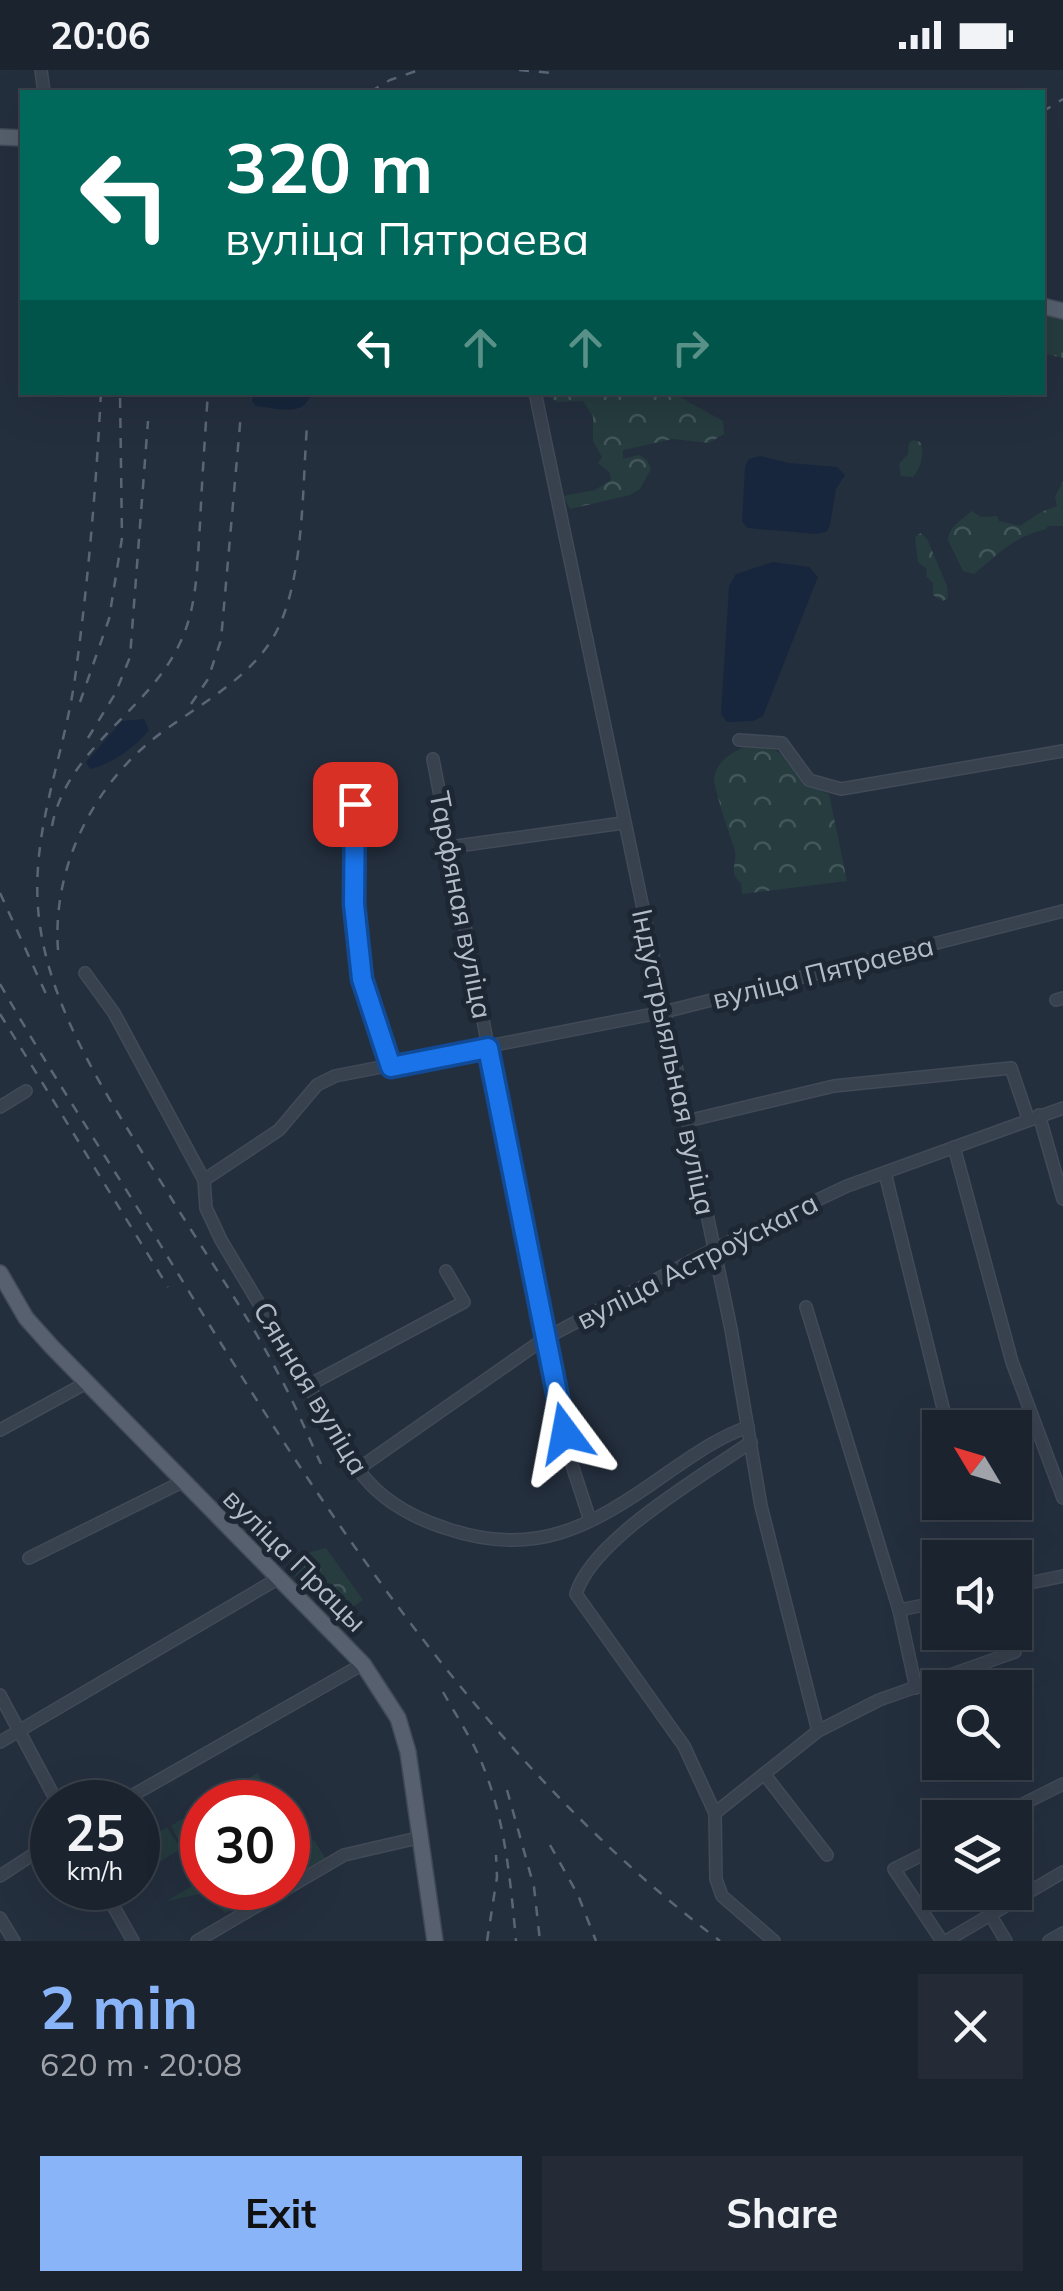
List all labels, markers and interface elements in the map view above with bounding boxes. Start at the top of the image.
text: 20:06 [50,11,151,59]
text: 320 m [225,123,433,211]
icon: left [60,130,190,260]
text: вуліца Пятраева [225,210,589,266]
icon: left [348,320,403,375]
icon: ahead [453,320,508,375]
icon: ahead [558,320,613,375]
icon: right [663,320,718,375]
pin [313,762,398,847]
icon: arrive [328,777,383,832]
street label: Тарфяная вуліца [422,788,501,1022]
street label: Індустрыяльная вуліца [625,906,724,1218]
street label: вуліца Пятраева [709,927,937,1016]
street label: вуліца Астроўскага [570,1185,823,1337]
street label: Сянная вуліца [246,1295,377,1480]
position arrow [513,1381,617,1485]
north arrow [922,1410,1032,1520]
map controls [922,1410,1032,1910]
street label: вуліца Працы [216,1481,374,1639]
button: sound [922,1540,1032,1650]
button: search [922,1670,1032,1780]
speed limit sign: 30 [180,1780,310,1910]
button: layers [922,1800,1032,1910]
text: 25 [65,1801,125,1864]
text: km/h [67,1855,123,1886]
text: 2 min [40,1969,198,2044]
button: close [918,1974,1023,2079]
text: 620 m · 20:08 [40,2044,242,2084]
button: Exit [40,2156,522,2271]
button: Share [542,2156,1023,2271]

